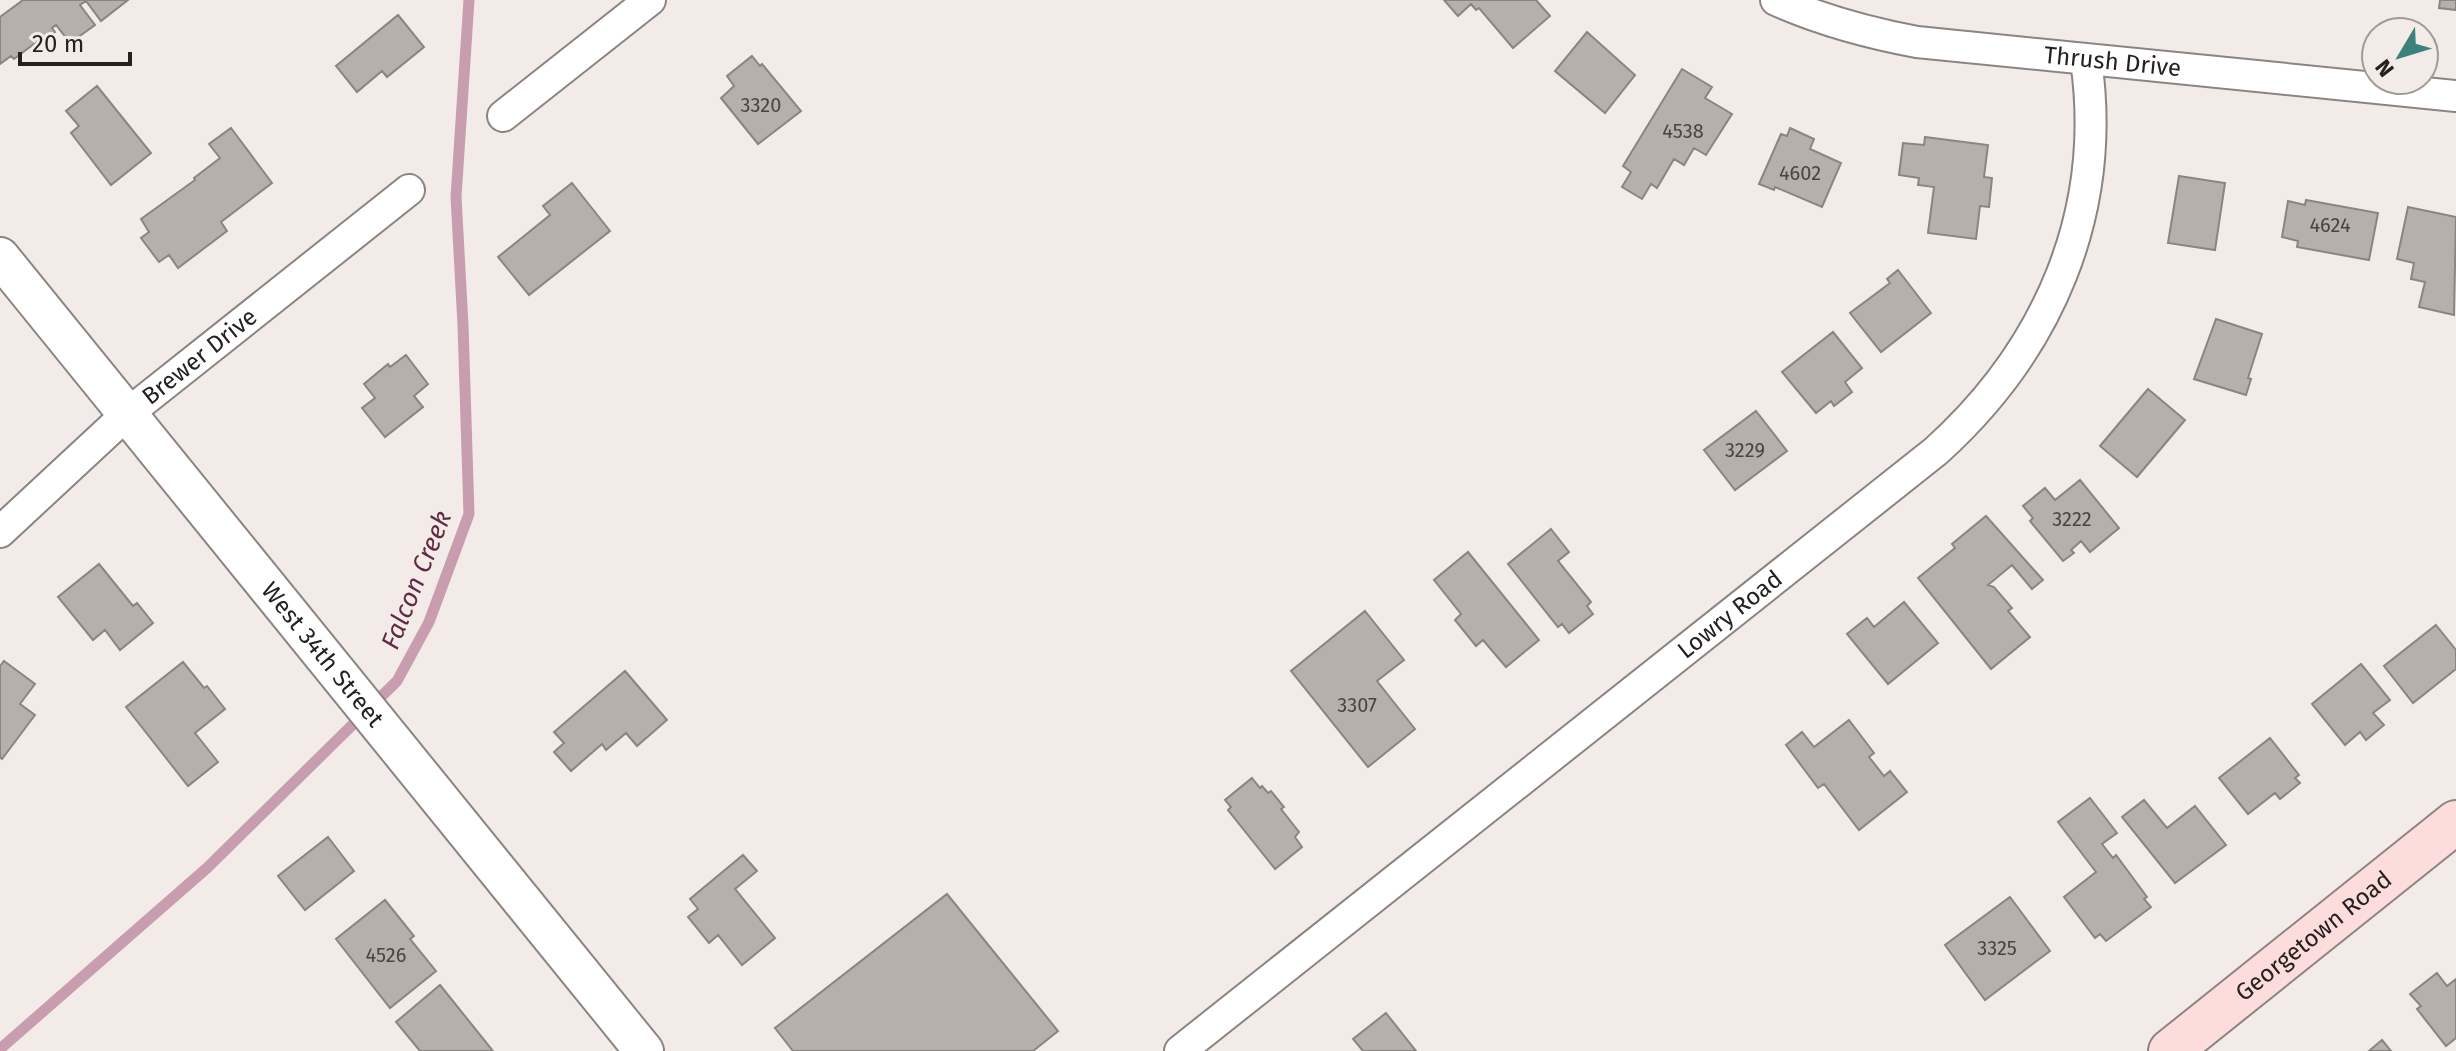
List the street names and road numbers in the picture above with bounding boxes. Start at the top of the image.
street label: Thrush Drive [2043,41,2183,82]
street label: Brewer Drive [137,302,262,410]
street label: Lowry Road [1672,565,1788,665]
street label: West 34th Street [256,577,390,733]
street label: Georgetown Road [2230,865,2397,1007]

